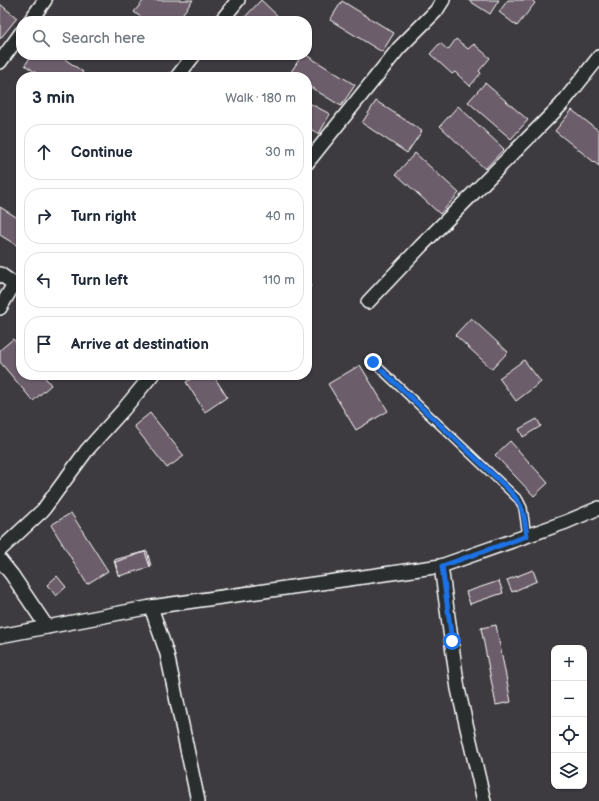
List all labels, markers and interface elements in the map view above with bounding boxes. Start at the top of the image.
search box [16,16,312,60]
icon: search [30,27,52,49]
text: Search here [62,29,145,48]
text: 3 min [32,88,75,108]
text: Walk · 180 m [225,90,296,106]
icon: ahead [33,141,55,163]
text: Continue [71,143,133,162]
text: 30 m [265,144,295,160]
icon: right [33,205,55,227]
text: Turn right [71,207,136,226]
text: 40 m [265,208,295,224]
icon: left [33,269,55,291]
text: Turn left [71,271,128,290]
text: 110 m [263,272,295,288]
icon: arrive [33,333,55,355]
text: Arrive at destination [71,335,209,354]
route end [364,353,382,371]
route start [443,632,461,650]
map controls [551,645,587,789]
button: + [551,645,587,681]
button: − [551,681,587,717]
button: locate [551,717,587,753]
button: layers [551,753,587,789]

